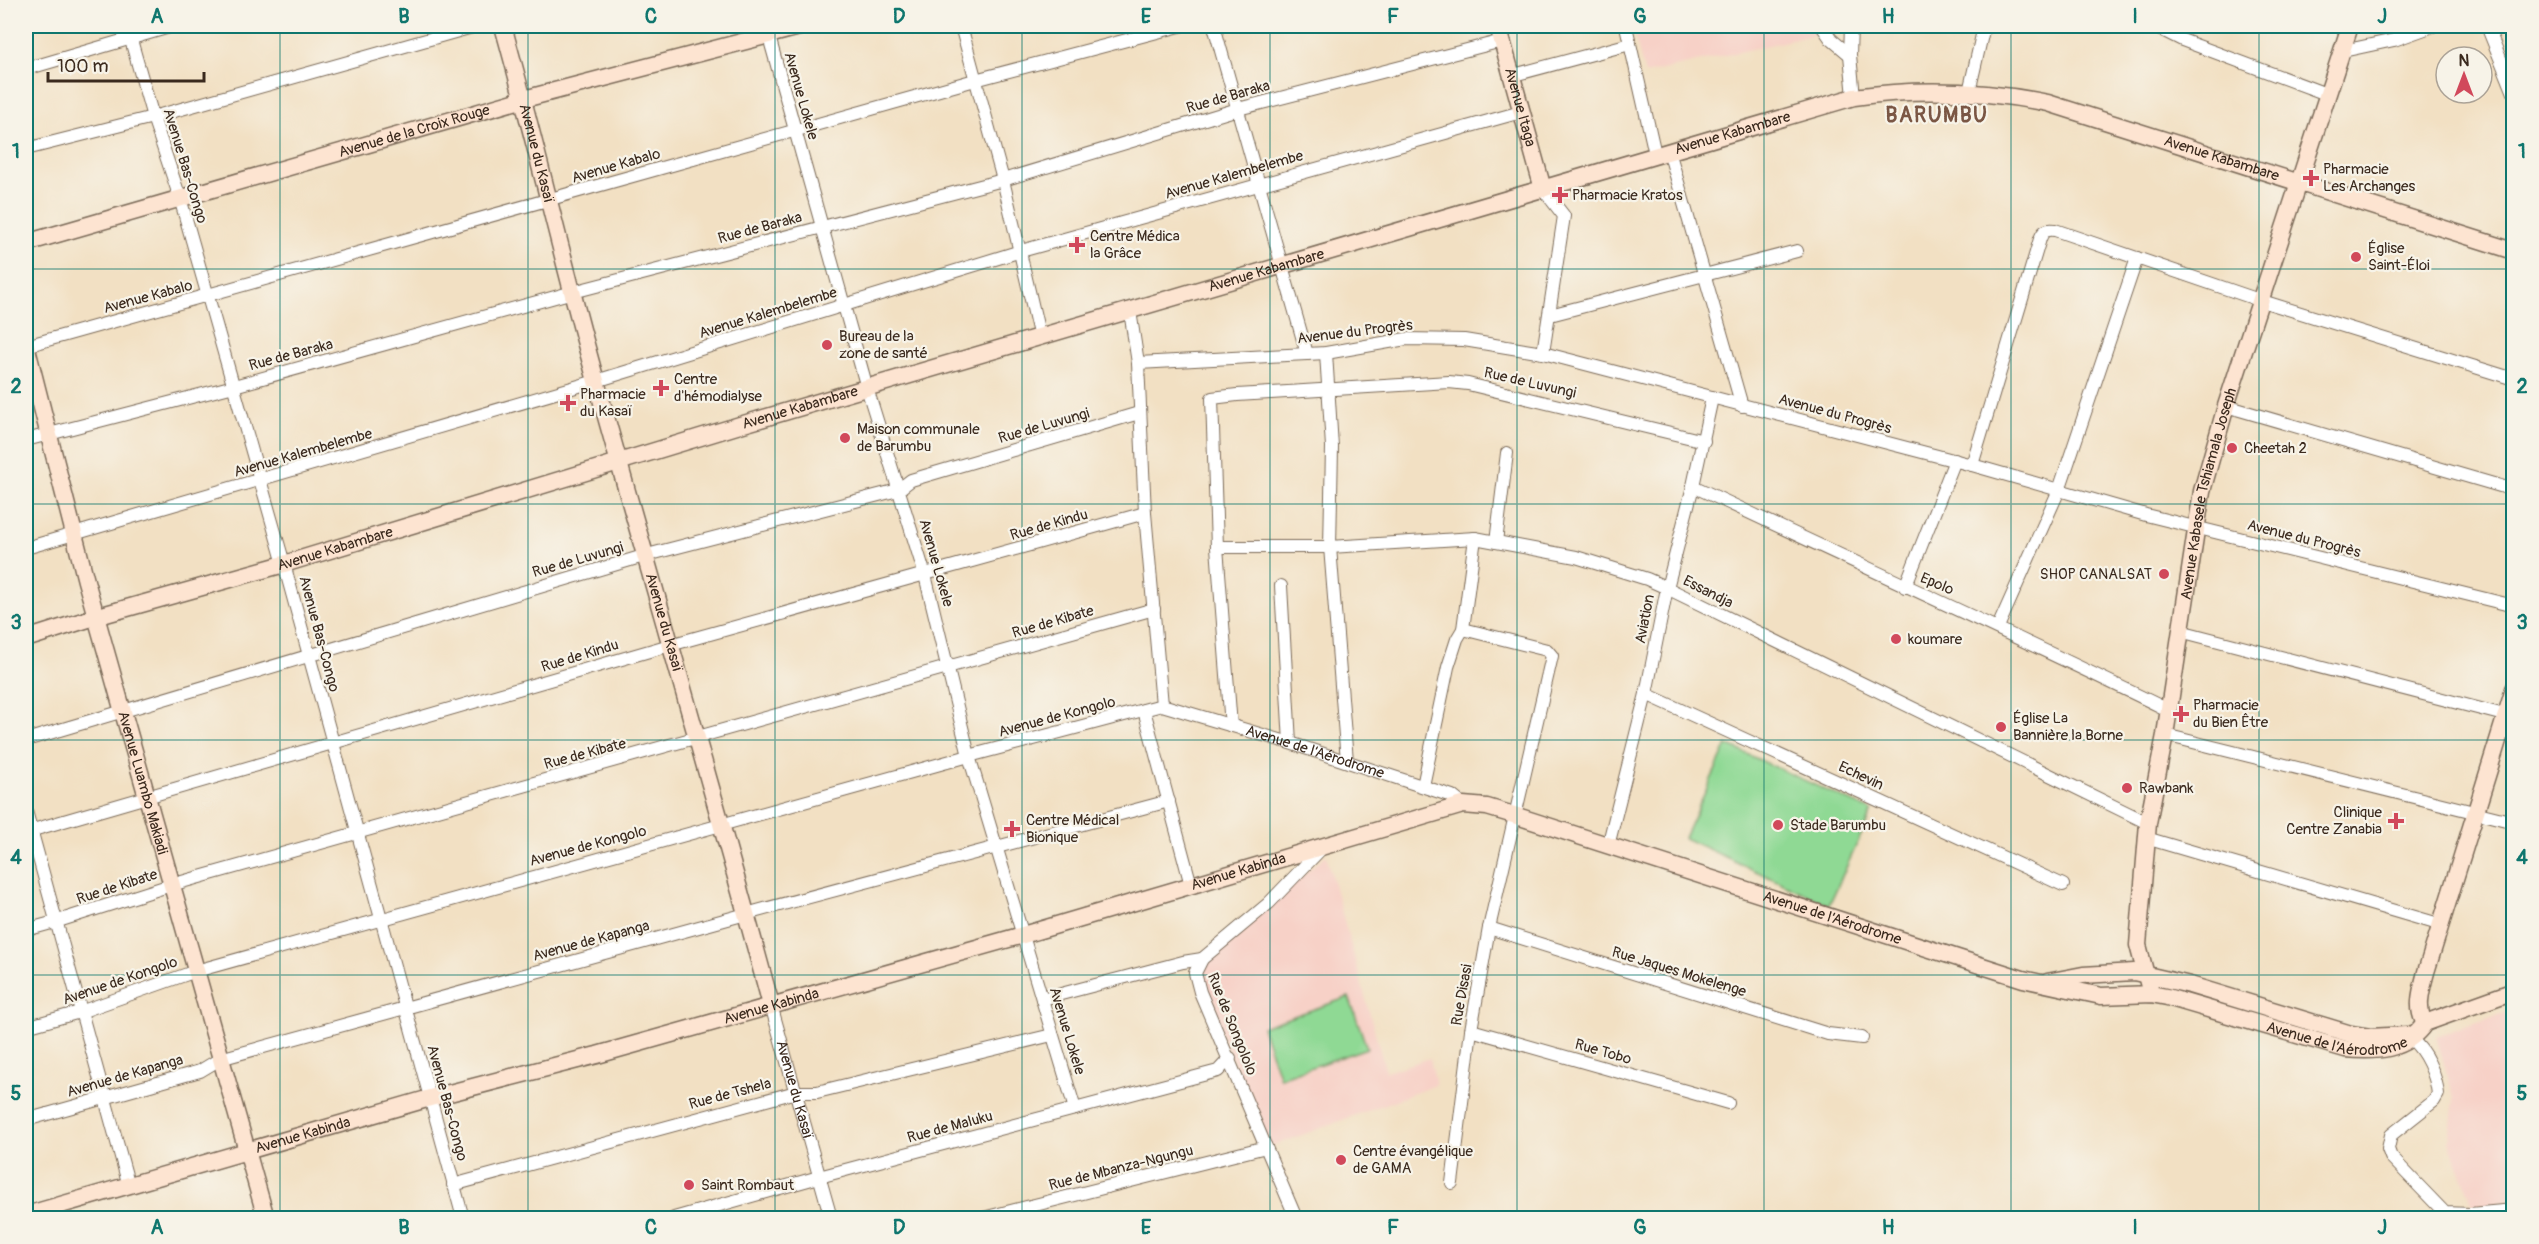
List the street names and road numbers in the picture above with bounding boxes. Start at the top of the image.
street label: Avenue Lokele [779,50,823,143]
street label: Avenue Itaga [1500,65,1540,149]
street label: Rue de Baraka [1184,76,1272,118]
street label: Avenue de la Croix Rouge [336,100,493,162]
street label: Avenue du Kasaï [515,102,559,205]
street label: Avenue Bas-Congo [158,106,212,226]
street label: Avenue Kabambare [1672,107,1793,159]
street label: Avenue Kabambare [2162,131,2282,186]
street label: Avenue Kabalo [569,144,663,188]
street label: Avenue Kalembelembe [1163,146,1306,204]
street label: Rue de Baraka [716,208,804,248]
street label: Avenue Kabambare [1206,244,1327,296]
street label: Avenue Kabalo [101,276,195,318]
street label: Avenue Kalembelembe [697,283,840,343]
street label: Avenue du Progrès [1296,315,1414,349]
street label: Rue de Baraka [247,335,335,375]
street label: Rue de Luvungi [1482,363,1578,403]
street label: Avenue Kabambare [740,381,861,433]
street label: Avenue Kabasele Tshiamala Joseph [2176,385,2241,601]
street label: Avenue du Progrès [1776,390,1894,438]
street label: Rue de Luvungi [996,404,1092,448]
street label: Avenue Kalembelembe [232,424,375,482]
street label: Rue de Kindu [1008,505,1090,545]
street label: Avenue du Progrès [2245,516,2363,562]
street label: Avenue Lokele [914,517,958,610]
street label: Avenue Kabambare [275,522,396,575]
street label: Rue de Luvungi [530,538,626,582]
street label: Epolo [1917,569,1957,599]
street label: Avenue du Kasaï [641,571,687,674]
street label: Essandja [1680,571,1736,613]
street label: Avenue Bas-Congo [294,574,344,694]
street label: Aviation [1631,593,1659,645]
street label: Rue de Kibate [1010,601,1097,643]
street label: Rue de Kindu [539,635,621,677]
street label: Avenue de Kongolo [996,692,1118,742]
street label: Avenue Luambo Makiadi [114,709,172,857]
street label: Avenue de l’Aérodrome [1243,721,1387,783]
street label: Rue de Kibate [542,734,629,774]
street label: Echevin [1835,757,1887,795]
street label: Avenue de Kongolo [527,821,649,871]
street label: Avenue Kabinda [1188,848,1288,894]
street label: Rue de Kibate [74,865,160,909]
street label: Avenue de l’Aérodrome [1761,886,1904,949]
street label: Avenue de Kapanga [531,916,652,966]
street label: Rue Jaques Mokelenge [1609,943,1749,1002]
street label: Avenue de Kongolo [60,952,180,1010]
street label: Rue Disasi [1447,962,1477,1027]
street label: Rue de Songololo [1203,970,1261,1078]
street label: Avenue Kabinda [721,983,821,1028]
street label: Avenue Lokele [1045,985,1089,1078]
street label: Avenue de l’Aérodrome [2264,1017,2411,1060]
street label: Rue Tobo [1572,1035,1634,1069]
street label: Avenue du Kasaï [772,1038,818,1141]
street label: Avenue Bas-Congo [422,1043,472,1163]
street label: Avenue de Kapanga [65,1050,185,1102]
street label: Rue de Tshela [687,1074,773,1114]
street label: Rue de Maluku [905,1106,995,1148]
street label: Avenue Kabinda [253,1112,352,1158]
street label: Rue de Mbanza-Ngungu [1047,1141,1195,1195]

